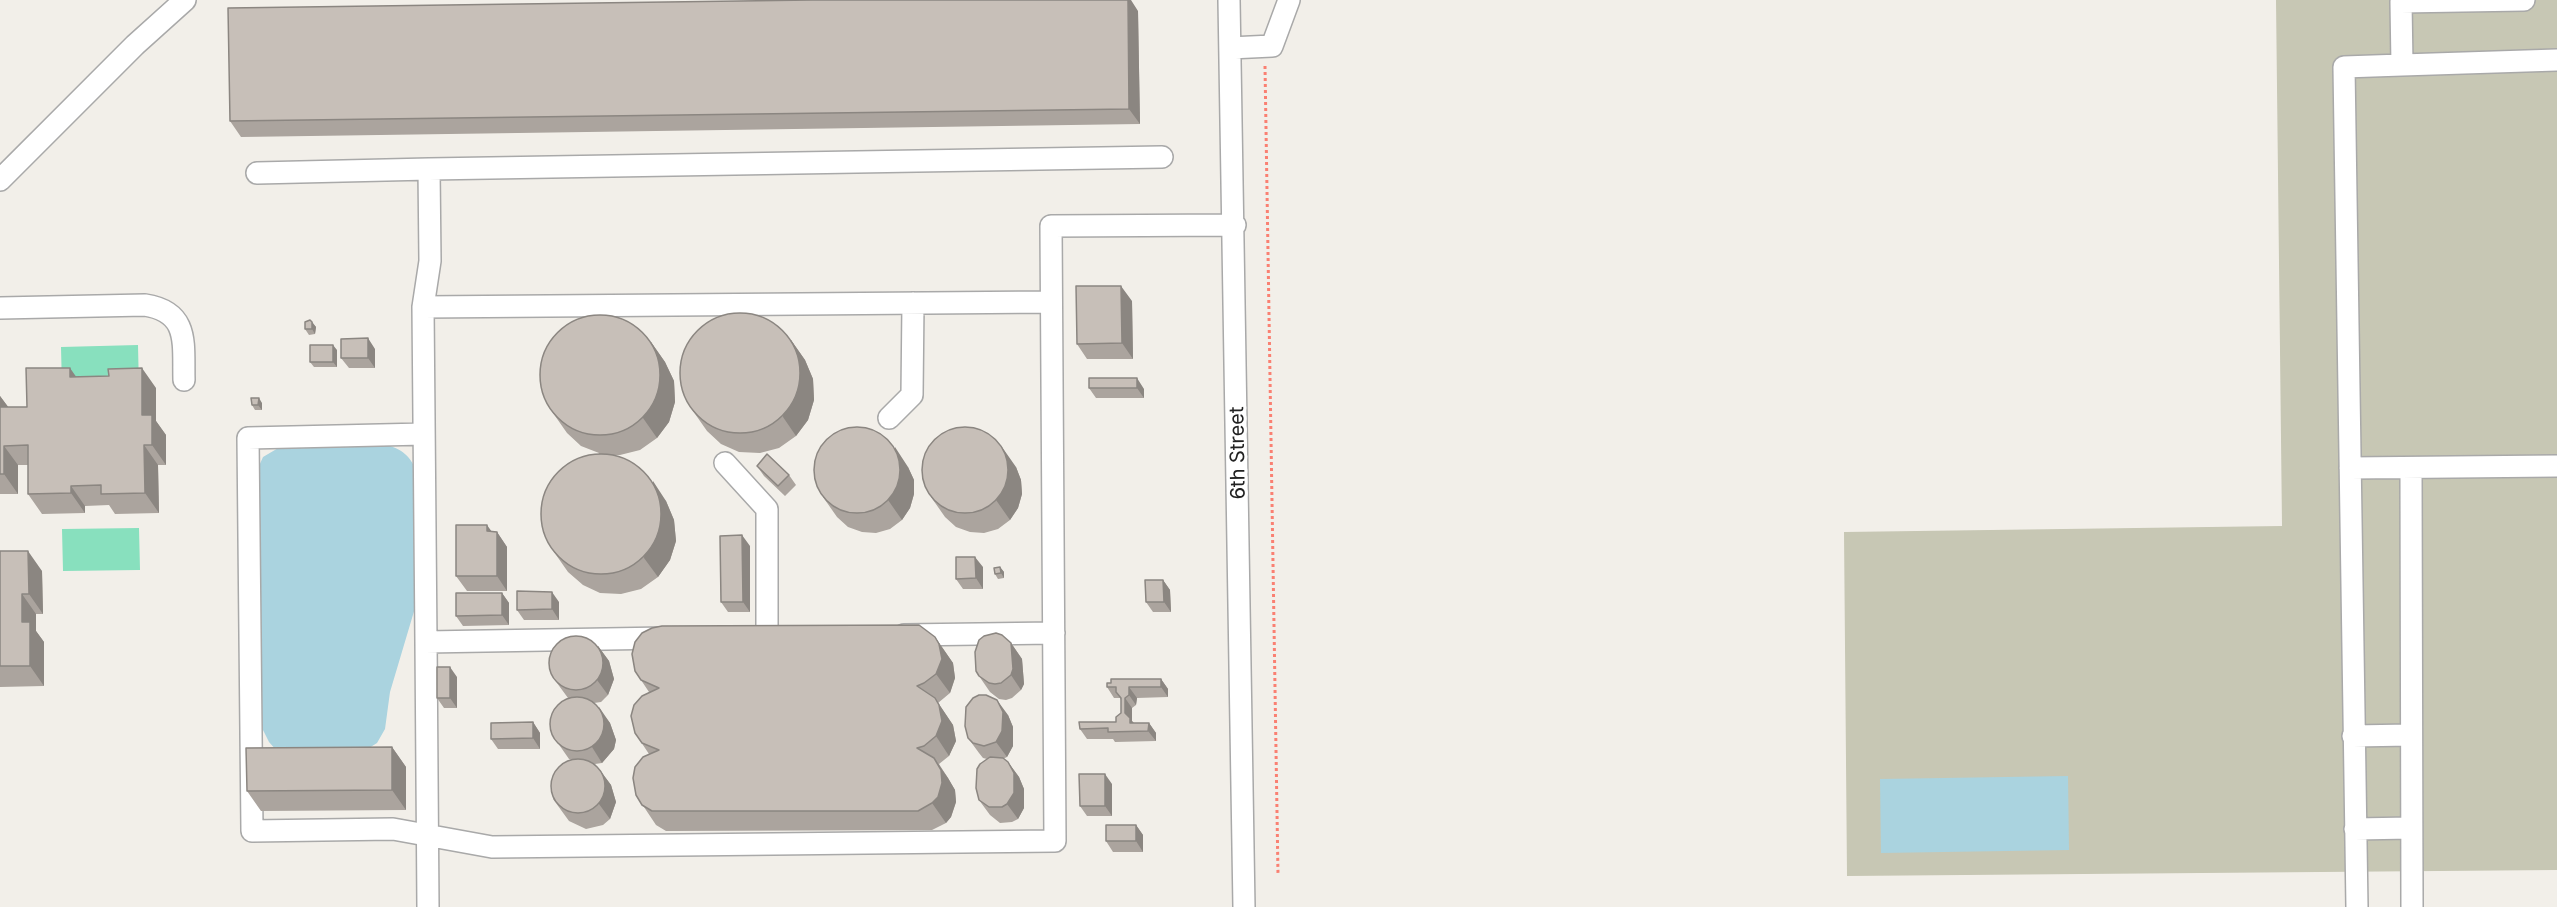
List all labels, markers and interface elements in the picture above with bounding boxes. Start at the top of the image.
street label: 6th Street [1225,406,1251,500]

